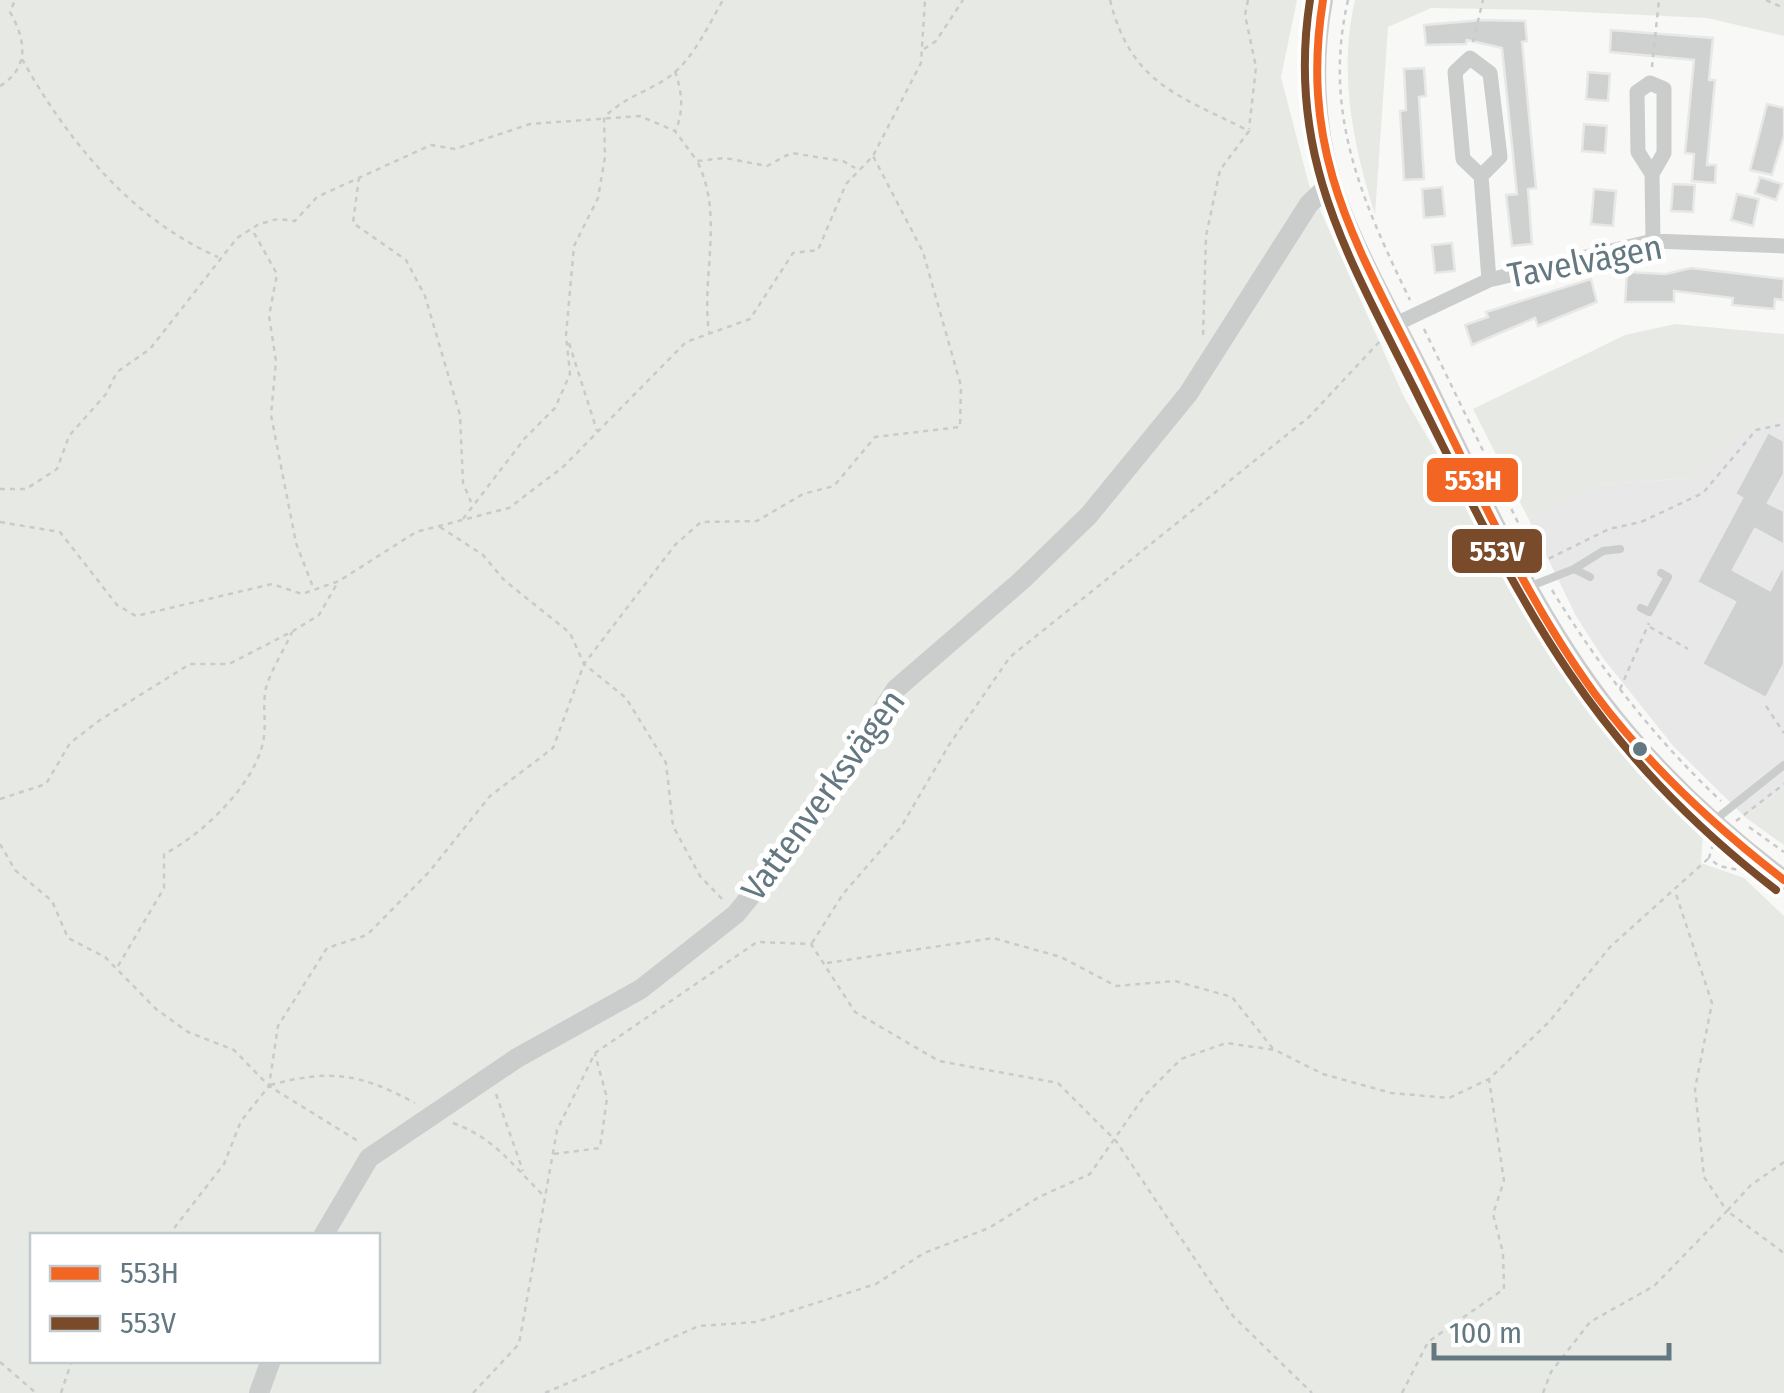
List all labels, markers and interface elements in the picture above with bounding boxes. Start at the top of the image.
street label: Tavelvägen [1504,225,1666,297]
line badge: 553H [1425,456,1520,504]
text: 553H [1444,464,1502,497]
line badge: 553V [1450,527,1544,575]
text: 553V [1469,535,1526,568]
street label: Vattenverksvägen [732,681,914,909]
unlabelled marker [1630,739,1650,759]
legend [30,1233,380,1363]
text: 553H [120,1255,179,1291]
scale bar [1434,1298,1669,1360]
text: 553V [120,1305,177,1341]
text: 100 m [1449,1315,1522,1351]

